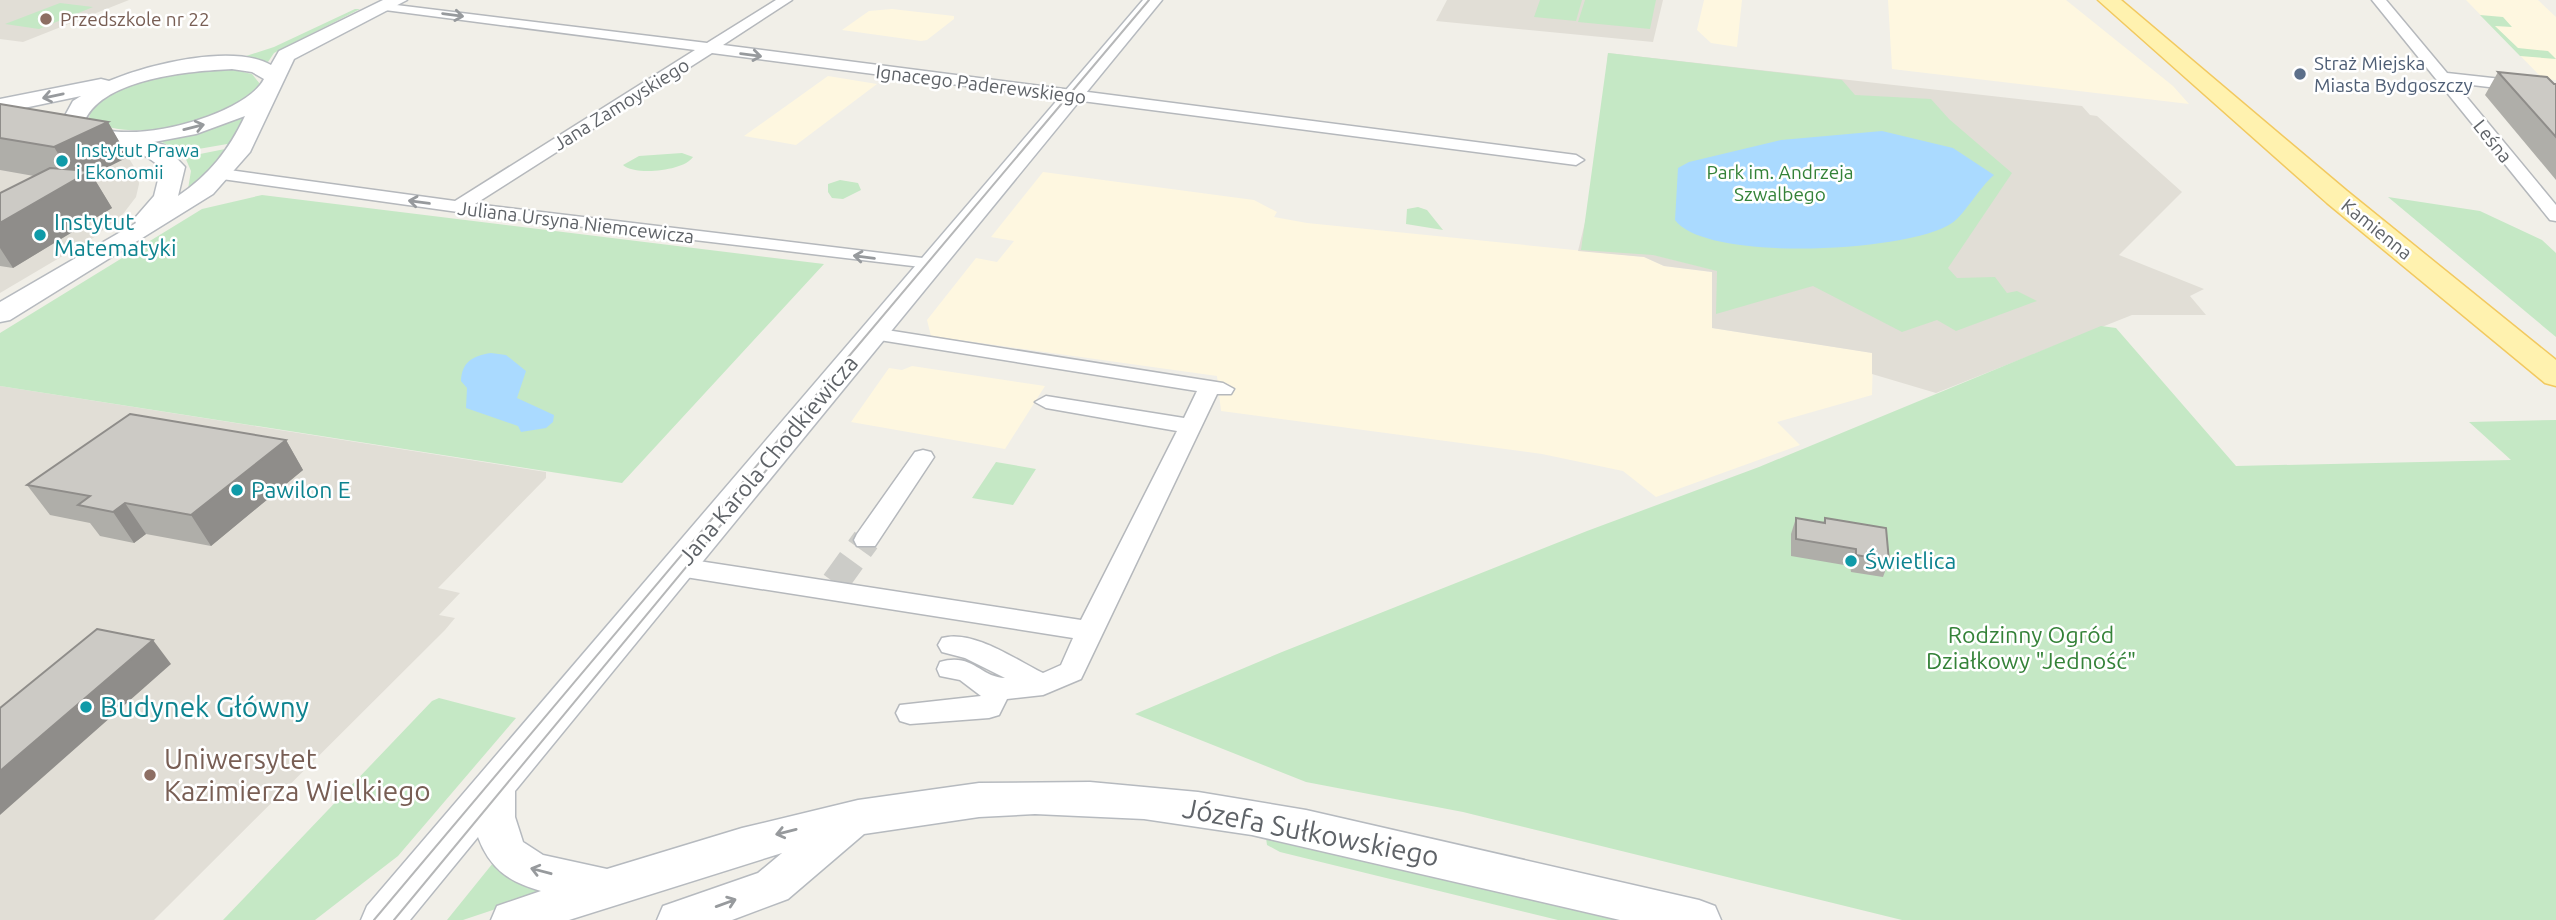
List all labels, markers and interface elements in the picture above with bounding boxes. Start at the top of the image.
place label: Przedszkole nr 22 [60,8,210,30]
one-way arrow [441,8,464,21]
marker: Przedszkole nr 22 [38,11,54,27]
one-way arrow [739,49,762,62]
place label: Straż Miejska Miasta Bydgoszczy [2314,52,2473,96]
street label: Jana Zamoyskiego [549,53,693,155]
street label: Ignacego Paderewskiego [874,60,1088,108]
marker: Straż Miejska Miasta Bydgoszczy [2292,66,2308,82]
one-way arrow [42,89,65,103]
street label: Leśna [2469,115,2517,167]
one-way arrow [182,120,205,133]
place label: Instytut Prawa i Ekonomii [76,139,200,183]
marker: Instytut Prawa i Ekonomii [54,153,70,169]
park label: Park im. Andrzeja Szwalbego [1706,161,1854,205]
street label: Kamienna [2337,194,2417,264]
one-way arrow [408,195,431,208]
street label: Juliana Ursyna Niemcewicza [457,197,695,247]
place label: Instytut Matematyki [54,209,177,260]
marker: Instytut Matematyki [32,227,48,243]
one-way arrow [853,250,875,263]
street label: Jana Karola Chodkiewicza [673,350,862,569]
place label: Pawilon E [251,477,351,502]
marker: Pawilon E [229,482,245,498]
place label: Świetlica [1865,547,1956,573]
marker: Świetlica [1843,553,1859,569]
park label: Rodzinny Ogród Działkowy "Jedność" [1926,622,2136,673]
place label: Budynek Główny [100,691,309,722]
marker: Budynek Główny [78,699,94,715]
place label: Uniwersytet Kazimierza Wielkiego [164,743,431,806]
marker: Uniwersytet Kazimierza Wielkiego [142,767,158,783]
street label: Józefa Sułkowskiego [1180,791,1442,872]
one-way arrow [775,826,797,839]
one-way arrow [530,864,553,877]
one-way arrow [715,896,737,908]

